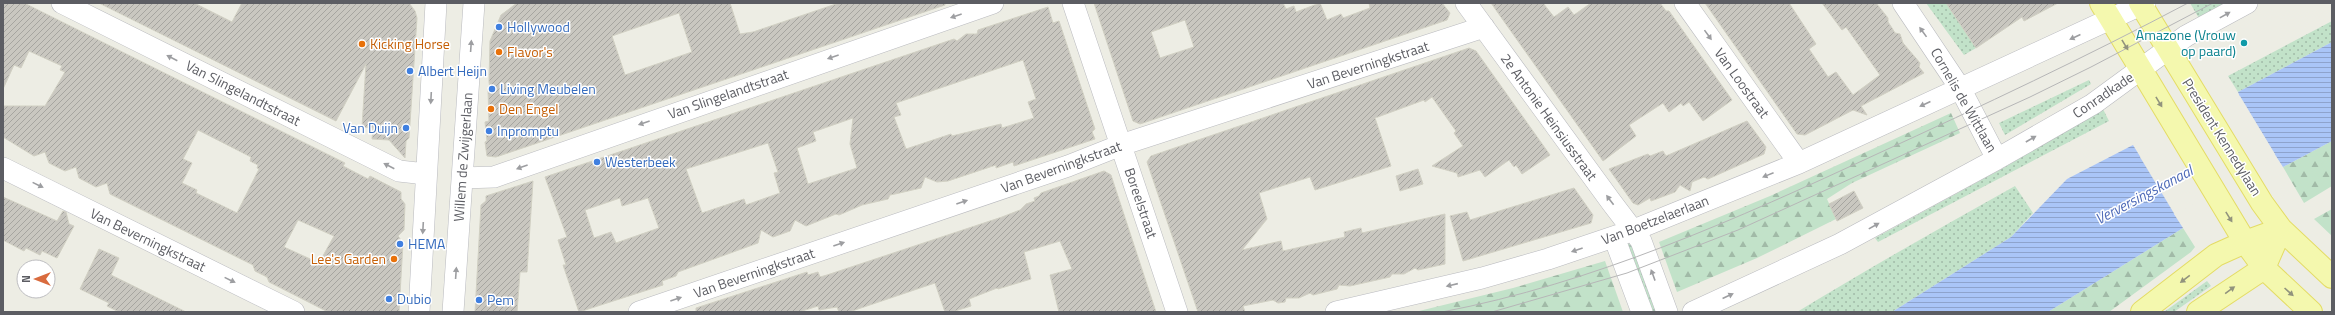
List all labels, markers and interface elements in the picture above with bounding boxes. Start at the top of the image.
one-way arrow [2219,11,2231,18]
one-way arrow [950,13,962,19]
place label: Hollywood [507,16,570,37]
marker: Hollywood [494,22,504,32]
place label: Amazone (Vrouw op paard) [2136,24,2236,61]
one-way arrow [1919,26,1927,37]
one-way arrow [1704,29,1712,40]
place label: Kicking Horse [370,33,450,54]
one-way arrow [2069,34,2081,40]
street label: Van Beverningkstraat [1304,35,1431,94]
marker: Amazone (Vrouw op paard) [2239,38,2249,48]
marker: Kicking Horse [357,39,367,49]
one-way arrow [2121,39,2129,50]
one-way arrow [468,40,475,52]
place label: Flavor's [507,41,553,62]
street label: Van Loostraat [1710,43,1775,122]
street label: Cornelis de Wittlaan [1926,43,2003,156]
marker: Flavor's [494,47,504,57]
street label: 2e Antonie Heinsiusstraat [1496,49,1603,185]
one-way arrow [167,55,178,61]
street label: Van Slingelandtstraat [182,55,304,131]
one-way arrow [827,55,839,61]
place label: Albert Heijn [418,60,487,81]
street label: Van Slingelandtstraat [665,63,791,124]
marker: Albert Heijn [405,66,415,76]
street label: Conradkade [2068,66,2138,123]
street label: President Kennedylaan [2178,74,2267,200]
place label: Living Meubelen [500,78,596,99]
marker: Living Meubelen [487,84,497,94]
one-way arrow [427,92,434,104]
street label: Willem de Zwijgerlaan [448,92,477,222]
one-way arrow [2155,97,2163,107]
place label: Den Engel [499,98,558,119]
one-way arrow [1919,101,1931,107]
marker: Den Engel [486,104,496,114]
place label: Van Duijn [343,117,398,138]
place label: Inpromptu [497,120,559,141]
one-way arrow [638,121,650,127]
marker: Van Duijn [401,123,411,133]
marker: Inpromptu [484,126,494,136]
street label: Van Beverningkstraat [998,135,1124,198]
one-way arrow [2025,136,2037,143]
place label: Westerbeek [605,151,676,172]
marker: Westerbeek [592,157,602,167]
water label: Verversingskanaal [2091,158,2198,230]
one-way arrow [383,163,395,169]
one-way arrow [515,164,527,170]
street label: Boreelstraat [1120,165,1163,241]
one-way arrow [1762,173,1774,179]
one-way arrow [32,182,44,188]
street label: Van Boetzelaerlaan [1598,189,1712,250]
one-way arrow [1605,194,1614,205]
one-way arrow [956,199,968,205]
street label: Van Beverningkstraat [87,202,210,277]
one-way arrow [2225,212,2233,222]
one-way arrow [420,222,427,234]
one-way arrow [1868,222,1880,229]
place label: HEMA [408,233,446,254]
marker: HEMA [395,239,405,249]
one-way arrow [833,241,845,247]
street label: Van Beverningkstraat [691,242,817,303]
one-way arrow [1570,247,1582,253]
place label: Lee's Garden [311,248,386,269]
marker: Lee's Garden [389,254,399,264]
north arrow [16,259,56,299]
one-way arrow [452,267,459,279]
one-way arrow [1650,269,1656,281]
text: N [18,275,34,283]
one-way arrow [2179,275,2190,283]
one-way arrow [224,277,235,283]
one-way arrow [1446,283,1458,289]
one-way arrow [2224,286,2235,294]
place label: Dubio [397,288,431,309]
one-way arrow [2283,288,2294,297]
place label: Pem [487,289,514,310]
one-way arrow [1723,293,1734,299]
marker: Dubio [384,294,394,304]
marker: Pem [474,295,484,305]
one-way arrow [670,296,682,302]

